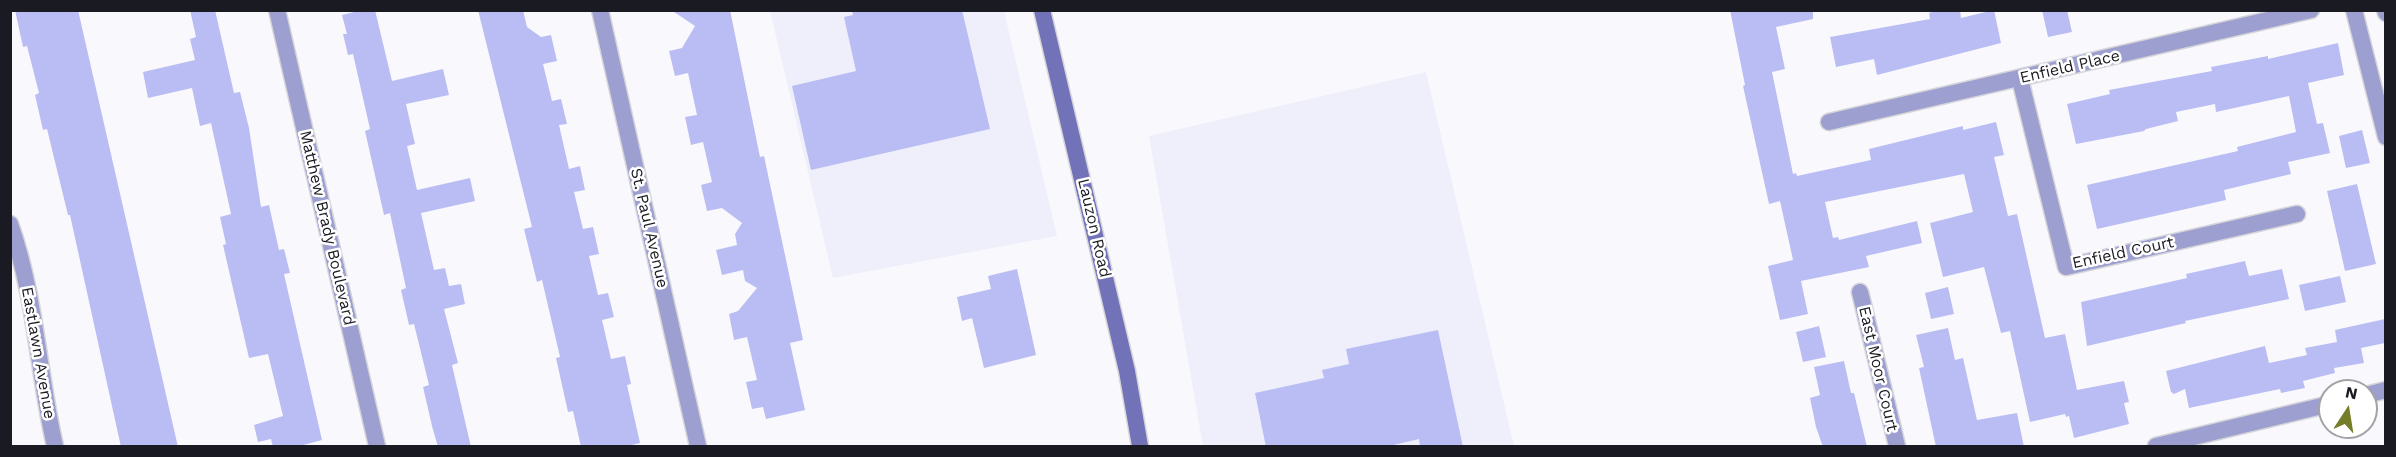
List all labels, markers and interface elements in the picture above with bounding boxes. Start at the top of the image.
street label: Enfield Place [2018,46,2122,88]
street label: Matthew Brady Boulevard [295,129,359,327]
street label: St. Paul Avenue [626,166,672,290]
street label: Lauzon Road [1073,177,1115,279]
street label: Enfield Court [2070,233,2176,273]
street label: Eastlawn Avenue [17,286,59,420]
street label: East Moor Court [1854,305,1902,433]
north arrow [2318,379,2378,439]
text: N [2344,382,2359,403]

